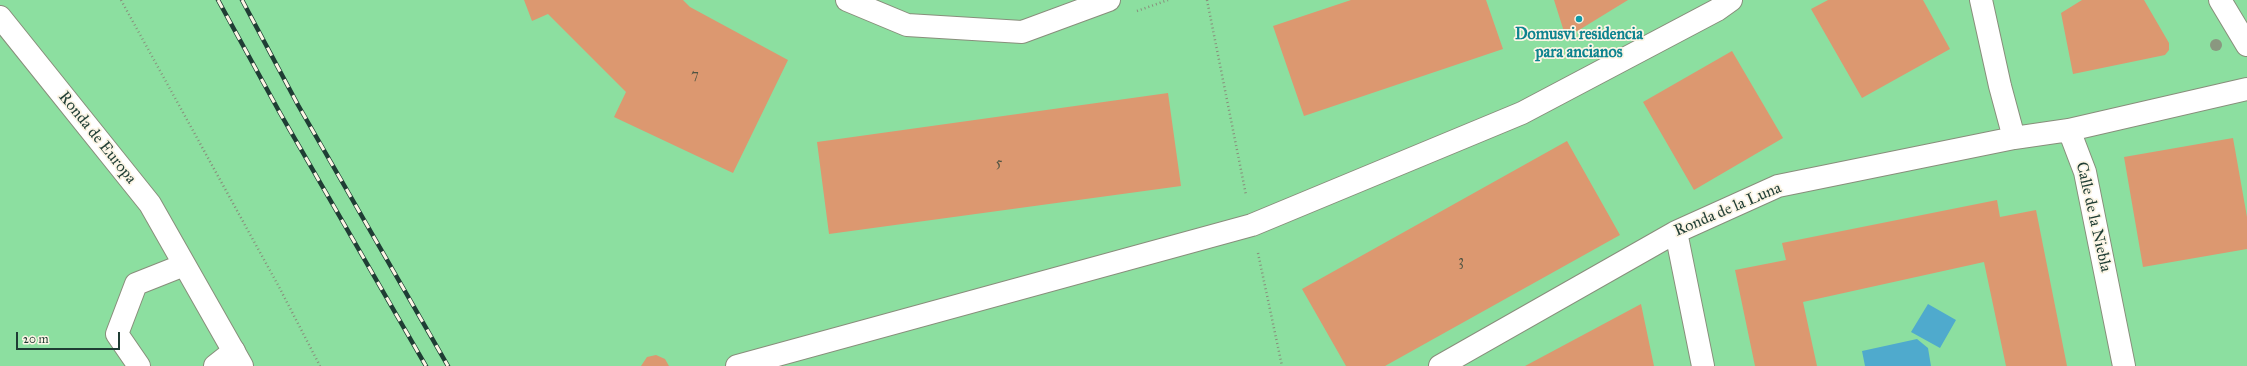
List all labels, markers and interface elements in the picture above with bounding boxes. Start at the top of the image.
marker: Domusvi residencia para ancianos [1574,14,1584,24]
place label: Domusvi residencia para ancianos [1515,25,1643,63]
house number: 7 [691,68,699,84]
street label: Ronda de Europa [54,88,140,188]
house number: 5 [996,156,1002,172]
street label: Calle de la Niebla [2071,160,2115,274]
street label: Ronda de la Luna [1671,179,1785,241]
house number: 3 [1458,254,1464,270]
scale bar [18,324,122,350]
text: 20 m [23,332,49,346]

